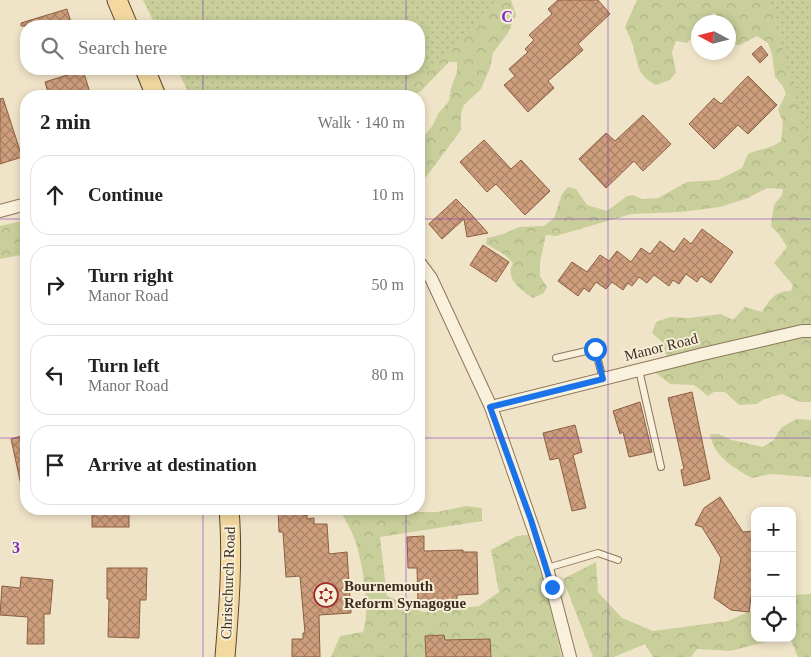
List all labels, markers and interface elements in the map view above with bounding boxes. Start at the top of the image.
text: C [501,8,513,25]
north arrow [691,15,736,60]
search box [20,20,425,75]
icon: search [38,34,66,62]
text: Search here [78,37,167,58]
text: 2 min [40,110,91,134]
text: Walk · 140 m [318,114,405,131]
icon: ahead [41,181,69,209]
text: Continue [88,184,163,205]
text: 10 m [372,186,404,203]
text: Turn right [88,265,173,286]
icon: right [41,271,69,299]
text: 50 m [372,276,404,293]
text: Manor Road [88,287,168,304]
street label: Manor Road [622,330,700,364]
route start [584,338,607,361]
text: Turn left [88,355,160,376]
icon: left [41,361,69,389]
text: 80 m [372,366,404,383]
text: Manor Road [88,377,168,394]
icon: arrive [41,451,69,479]
text: Arrive at destination [88,454,257,475]
map controls [751,507,796,642]
button: + [751,507,796,552]
street label: Christchurch Road [218,526,238,640]
text: 3 [12,539,20,556]
button: − [751,552,796,597]
route end [541,576,564,599]
place label: Bournemouth Reform Synagogue [344,578,466,611]
synagogue icon: Bournemouth Reform Synagogue [313,582,339,608]
button: locate [751,597,796,642]

